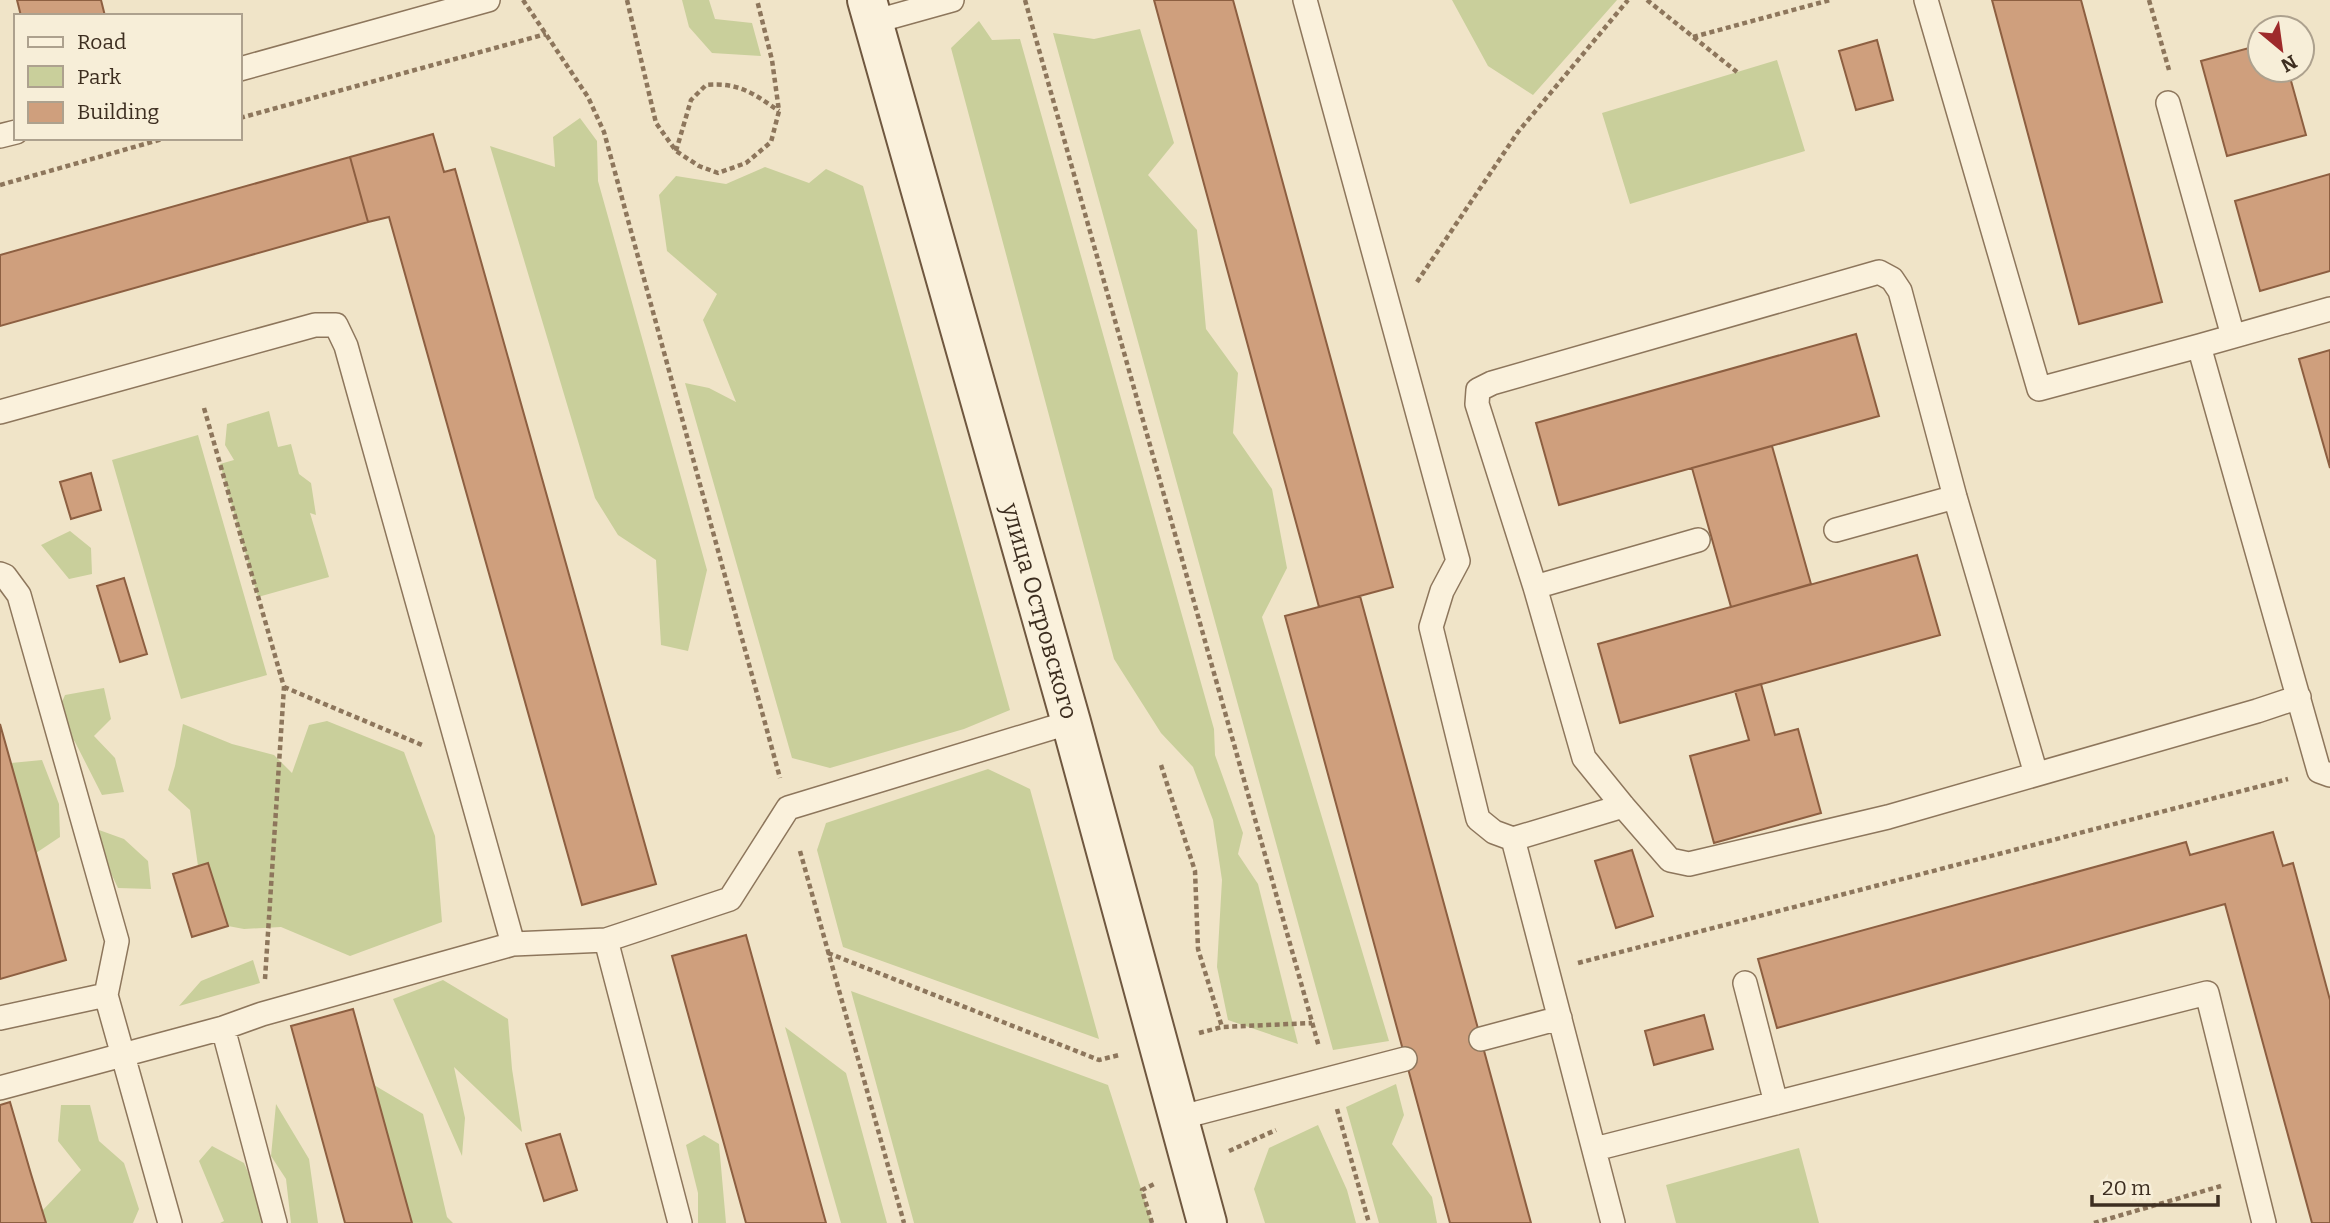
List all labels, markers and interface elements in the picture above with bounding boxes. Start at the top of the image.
legend [14,14,242,140]
north arrow [2246,14,2316,84]
text: Road [77,29,126,55]
text: N [2277,50,2301,77]
text: Park [77,64,121,90]
text: Building [77,99,160,125]
street label: улица Островского [996,499,1083,722]
scale bar [2092,1164,2218,1208]
text: 20 m [2102,1175,2151,1201]

